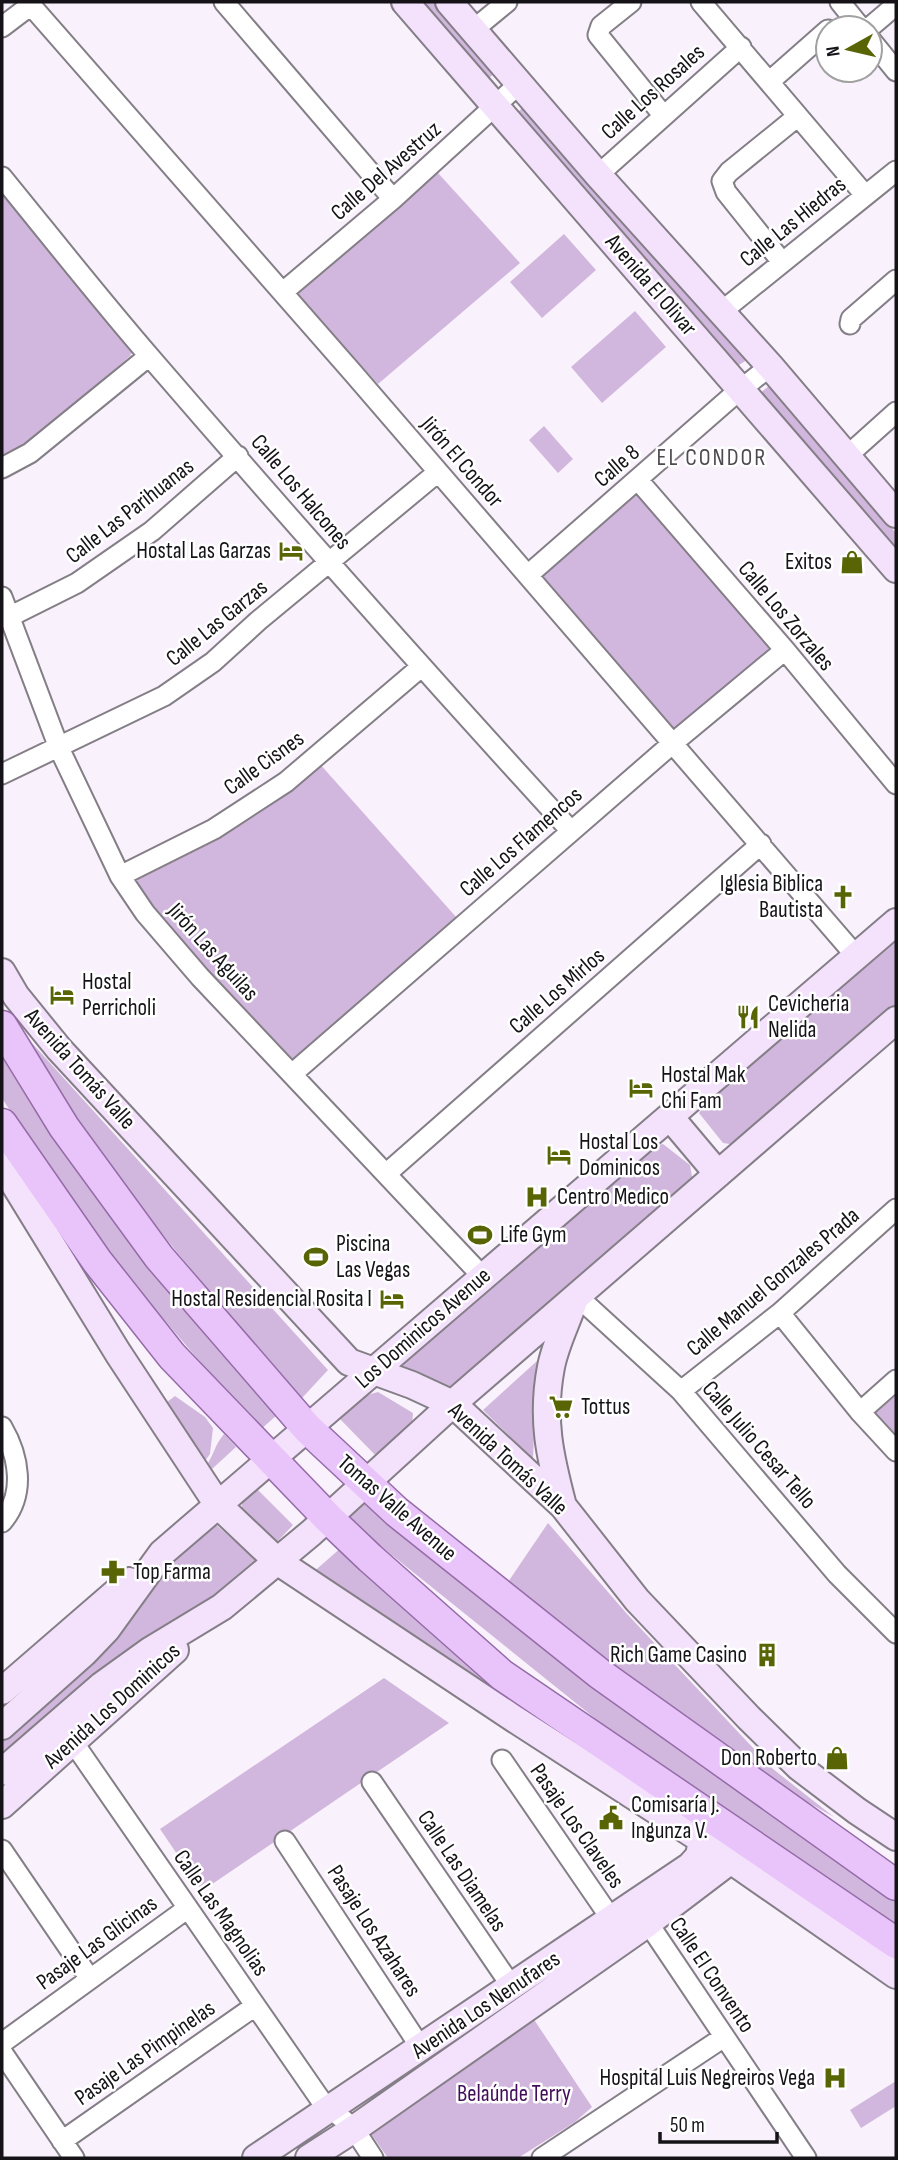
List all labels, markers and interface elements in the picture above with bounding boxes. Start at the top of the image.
north arrow [814,14,884,84]
street label: Calle Los Rosales [596,38,710,146]
text: N [822,45,846,58]
street label: Calle Del Avestruz [325,116,447,226]
street label: Calle Las Hiedras [734,171,852,273]
street label: Avenida El Olivar [599,228,703,342]
street label: Jirón El Condor [414,410,509,514]
street label: Calle Los Halcones [245,429,357,555]
street label: Calle 8 [589,439,645,493]
district label: EL CONDOR [657,443,767,472]
street label: Calle Las Parihuanas [60,452,200,570]
place label: Hostal Las Garzas [136,537,271,565]
hotel icon: Hostal Las Garzas [277,537,305,565]
place label: Exitos [785,548,832,576]
shop icon: Exitos [838,548,866,576]
street label: Calle Los Zorzales [732,555,840,677]
street label: Calle Las Garzas [161,574,273,672]
street label: Calle Cisnes [219,725,309,801]
street label: Calle Los Flamencos [454,781,588,903]
place label: Iglesia Biblica Bautista [720,870,823,924]
church icon: Iglesia Biblica Bautista [829,883,857,911]
street label: Jirón Las Aguilas [161,896,264,1007]
street label: Calle Los Mirlos [504,942,610,1040]
place label: Hostal Perricholi [82,968,156,1022]
hotel icon: Hostal Perricholi [48,981,76,1009]
place label: Cevicheria Nelida [768,990,849,1044]
street label: Avenida Tomás Valle [18,1002,142,1135]
restaurant icon: Cevicheria Nelida [734,1003,762,1031]
place label: Hostal Mak Chi Fam [661,1061,746,1115]
hotel icon: Hostal Mak Chi Fam [627,1074,655,1102]
place label: Hostal Los Dominicos [579,1128,660,1182]
hotel icon: Hostal Los Dominicos [545,1141,573,1169]
hospital icon: Centro Medico [523,1183,551,1211]
place label: Centro Medico [557,1183,669,1211]
street label: Calle Manuel Gonzales Prada [681,1202,865,1362]
sports icon: Life Gym [466,1221,494,1249]
place label: Life Gym [500,1221,567,1249]
place label: Piscina Las Vegas [336,1230,410,1284]
sports icon: Piscina Las Vegas [302,1243,330,1271]
street label: Los Dominicos Avenue [349,1261,497,1395]
place label: Hostal Residencial Rosita I [171,1285,372,1313]
hotel icon: Hostal Residencial Rosita I [378,1285,406,1313]
street label: Calle Julio Cesar Tello [696,1375,822,1515]
supermarket icon: Tottus [547,1393,575,1421]
place label: Tottus [581,1393,630,1421]
street label: Avenida Tomás Valle [442,1396,573,1521]
street label: Tomas Valle Avenue [332,1449,462,1567]
pharmacy icon: Top Farma [99,1558,127,1586]
place label: Top Farma [133,1558,211,1586]
street label: Avenida Los Dominicos [37,1637,186,1775]
place label: Rich Game Casino [610,1641,747,1669]
building icon: Rich Game Casino [753,1641,781,1669]
place label: Don Roberto [721,1744,817,1772]
shop icon: Don Roberto [823,1744,851,1772]
street label: Pasaje Los Claveles [524,1758,630,1894]
place label: Comisaría J. Ingunza V. [631,1791,720,1845]
public building icon: Comisaría J. Ingunza V. [597,1804,625,1832]
street label: Calle Las Diamelas [411,1805,513,1937]
street label: Calle Las Magnolias [167,1845,275,1981]
street label: Pasaje Los Azahares [321,1860,427,2002]
street label: Pasaje Las Glicinas [31,1890,163,1996]
street label: Calle El Convento [663,1912,761,2038]
street label: Avenida Los Nenufares [406,1945,566,2066]
street label: Pasaje Las Pimpinelas [70,1994,220,2112]
place label: Hospital Luis Negreiros Vega [599,2064,815,2092]
hospital icon: Hospital Luis Negreiros Vega [821,2064,849,2092]
park label: Belaúnde Terry [457,2080,571,2108]
scale bar [660,2100,777,2144]
text: 50 m [670,2113,705,2138]

